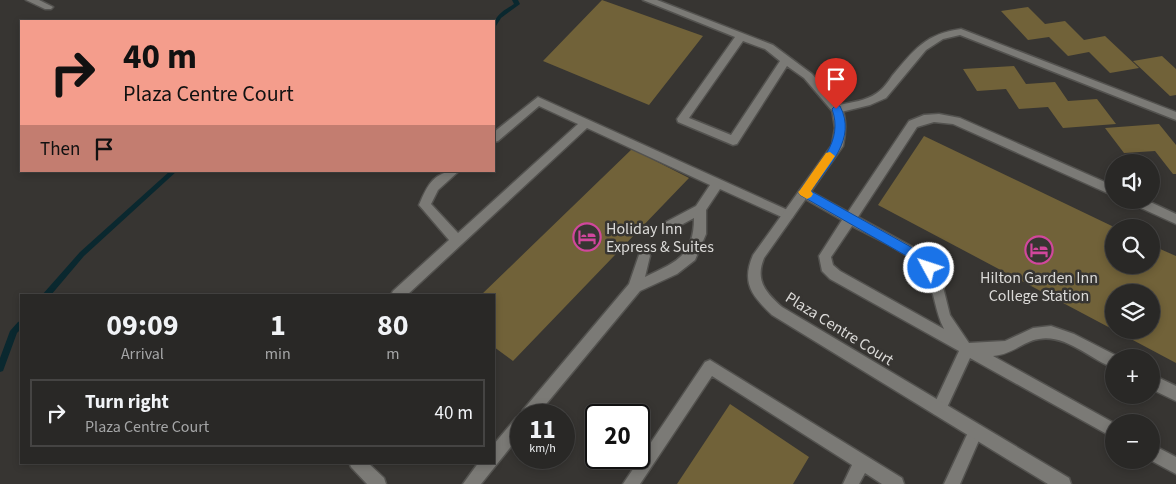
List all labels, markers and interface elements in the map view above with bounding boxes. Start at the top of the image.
text: 40 m [123,32,197,82]
icon: right [40,40,105,105]
pin [815,58,857,109]
icon: arrive [822,65,850,93]
text: Plaza Centre Court [123,78,294,110]
icon: arrive [90,135,118,163]
text: Then [40,136,80,163]
map controls [1105,154,1160,469]
button: sound [1105,154,1160,209]
place label: Holiday Inn Express & Suites [606,218,714,258]
button: search [1105,219,1160,274]
hotel icon: Holiday Inn Express & Suites [572,222,602,252]
hotel icon: Hilton Garden Inn College Station [1024,235,1054,265]
position arrow [902,241,954,293]
place label: Hilton Garden Inn College Station [980,267,1098,307]
button: layers [1105,284,1160,339]
street label: Plaza Centre Court [781,287,898,371]
text: 09:09 [106,304,179,347]
text: 1 [270,304,286,347]
text: 80 [377,304,409,347]
text: Arrival [121,343,164,365]
text: min [265,343,291,365]
text: m [386,343,400,365]
button: + [1105,349,1160,404]
text: Turn right [85,389,169,416]
icon: right [42,399,70,427]
text: 40 m [435,400,473,427]
speed limit sign: 20 [585,404,650,469]
text: 11 [529,412,556,448]
button: − [1105,414,1160,469]
text: Plaza Centre Court [85,416,209,438]
text: km/h [529,440,556,457]

